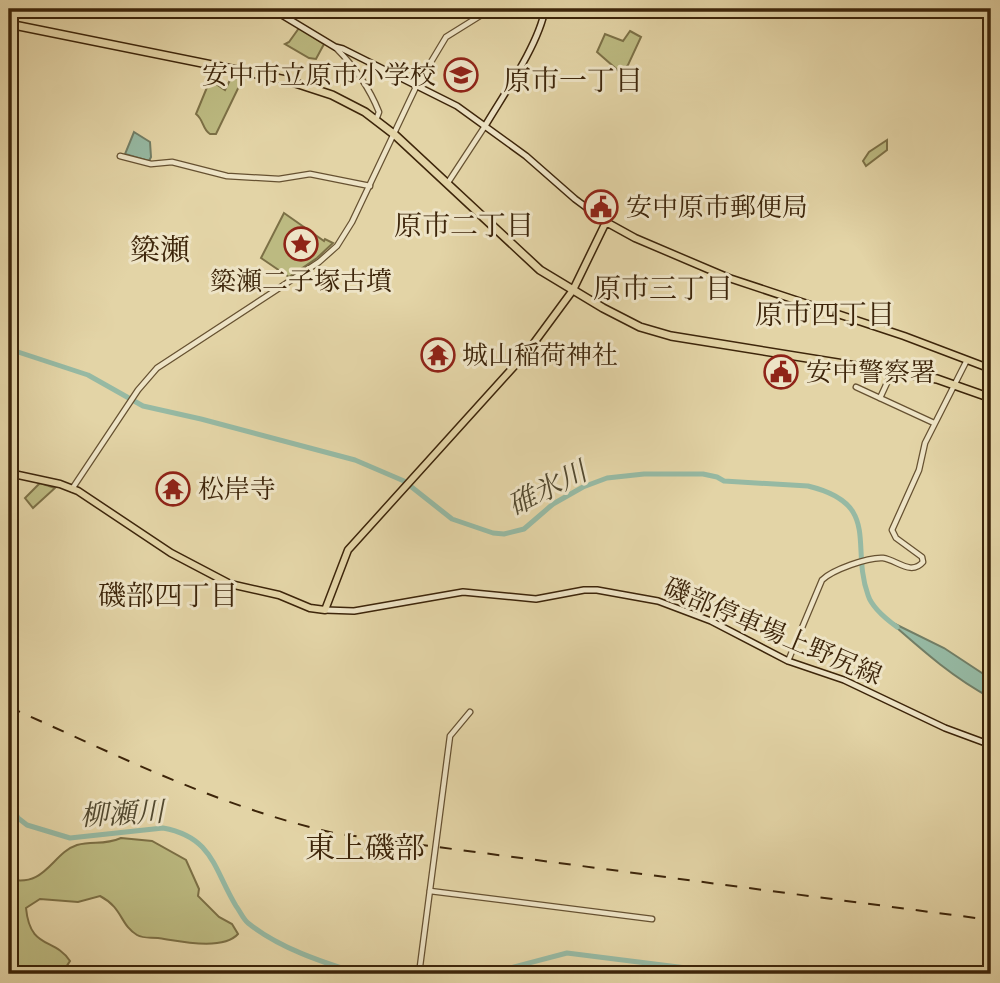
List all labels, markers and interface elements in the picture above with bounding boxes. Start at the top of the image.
place label: 安中市立原市小学校 [202,55,436,94]
school or university icon: 安中市立原市小学校 [442,56,480,94]
district label: 原市一丁目 [503,59,643,100]
place label: 安中原市郵便局 [626,187,808,226]
public building icon: 安中原市郵便局 [582,188,620,226]
district label: 原市二丁目 [394,204,534,245]
place icon: 簗瀬二子塚古墳 [282,225,320,263]
district label: 簗瀬 [130,227,190,271]
place label: 簗瀬二子塚古墳 [210,261,392,300]
district label: 原市三丁目 [593,267,733,308]
district label: 原市四丁目 [755,293,895,334]
place label: 城山稲荷神社 [462,335,618,374]
temple icon: 城山稲荷神社 [419,336,457,374]
place label: 安中警察署 [806,352,936,391]
public building icon: 安中警察署 [762,353,800,391]
water label: 碓氷川 [500,449,596,525]
place label: 松岸寺 [198,469,276,508]
temple icon: 松岸寺 [154,470,192,508]
street label: 磯部停車場上野尻線 [658,567,889,694]
district label: 磯部四丁目 [98,574,238,615]
water label: 柳瀬川 [79,790,168,835]
district label: 東上磯部 [305,825,425,869]

